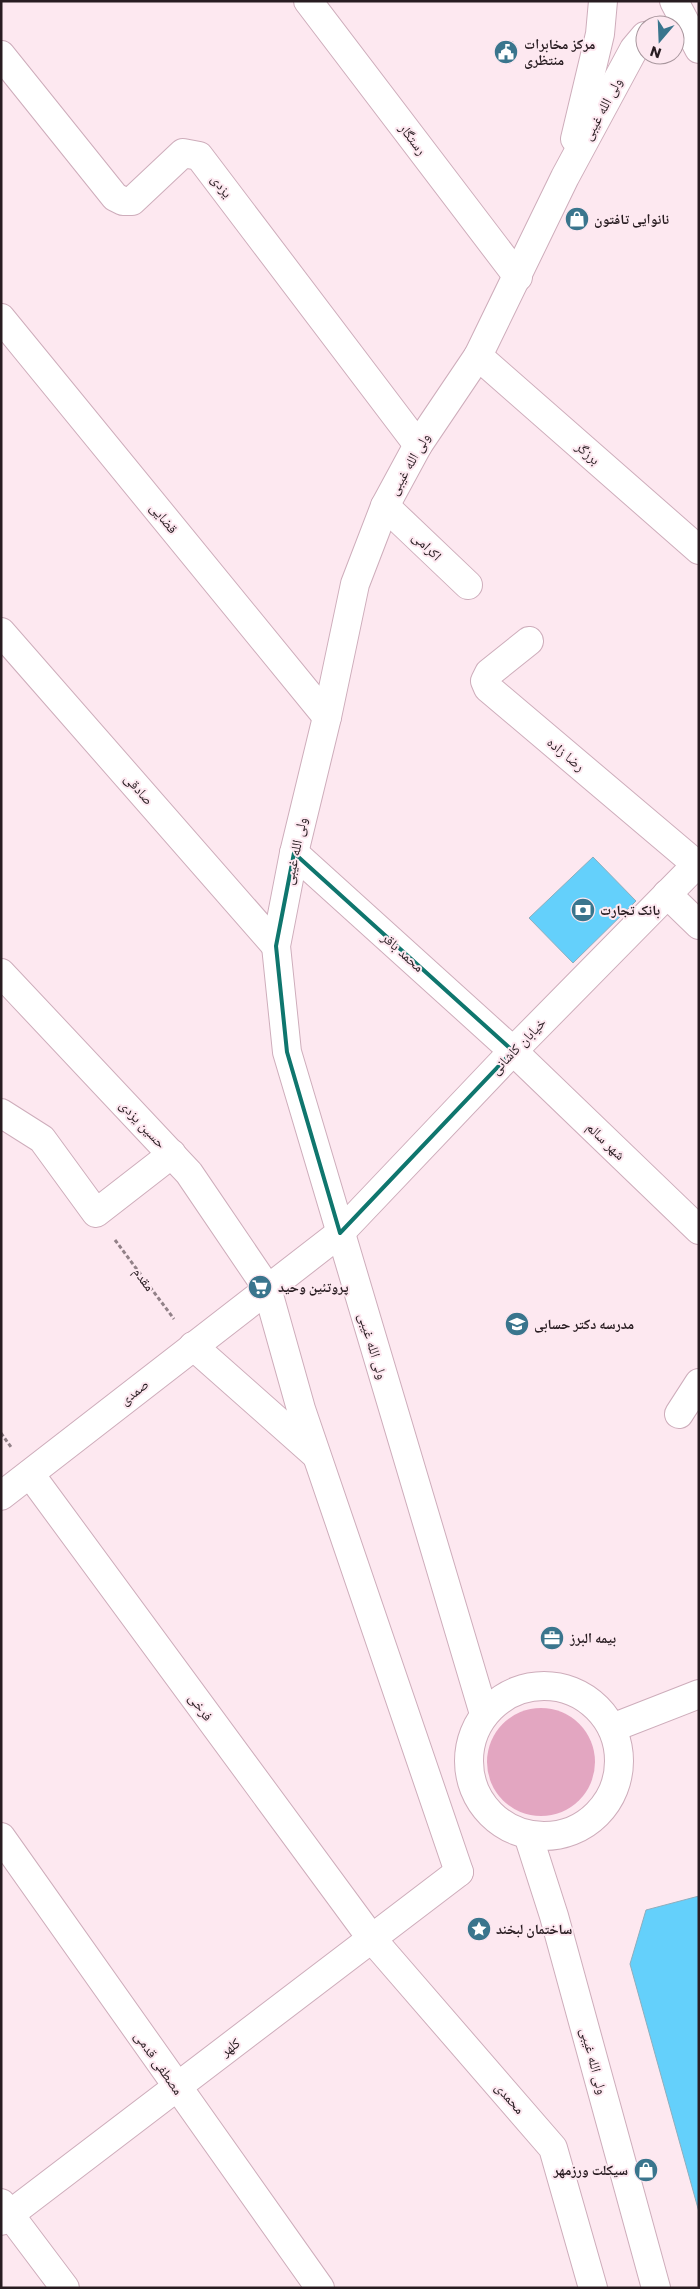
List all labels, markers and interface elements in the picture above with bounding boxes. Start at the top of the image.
north arrow [635,15,685,65]
place label: مرکز مخابرات منتظری [524,34,595,70]
public building icon: مرکز مخابرات منتظری [493,39,519,65]
text: N [648,41,664,63]
street label: ولی الله غیبی [577,74,627,144]
street label: رستگار [394,118,432,159]
street label: یزدی [207,170,238,202]
shop icon: نانوایی تافتون [564,206,590,232]
place label: نانوایی تافتون [594,209,669,229]
street label: ولی الله غیبی [383,429,435,499]
street label: برزگر [571,436,605,469]
street label: قضایی [145,498,183,538]
street label: اکرامی [408,527,446,565]
street label: رضا زاده [543,732,589,776]
street label: صادقی [120,769,158,809]
street label: ولی الله غیبی [278,815,312,887]
bank icon: بانک تجارت [570,897,596,923]
place label: بانک تجارت [600,900,660,920]
street label: محمد باقر [377,927,429,976]
street label: خیابان کاشانی [486,1013,550,1079]
street label: حسین یزدی [115,1095,171,1153]
street label: شهر سالم [582,1117,630,1165]
street label: مقدم [128,1263,160,1295]
supermarket icon: پروتئین وحید [247,1274,273,1300]
place label: پروتئین وحید [278,1277,349,1297]
street label: ولی الله غیبی [353,1310,393,1382]
school or university icon: مدرسه دکتر حسابی [504,1311,530,1337]
place label: مدرسه دکتر حسابی [534,1314,634,1334]
street label: صمدی [115,1374,153,1410]
office icon: بیمه البرز [539,1625,565,1651]
place label: بیمه البرز [569,1628,616,1648]
street label: فرخی [184,1689,218,1725]
place icon: ساختمان لبخند [466,1916,492,1942]
place label: ساختمان لبخند [496,1919,573,1939]
street label: ولی الله غیبی [575,2025,613,2097]
street label: مصطفی قدمی [130,2027,188,2099]
street label: کلهر [215,2033,244,2062]
street label: محمدی [490,2078,530,2118]
shop icon: سیکلت ورزمهر [633,2157,659,2183]
place label: سیکلت ورزمهر [553,2160,628,2180]

